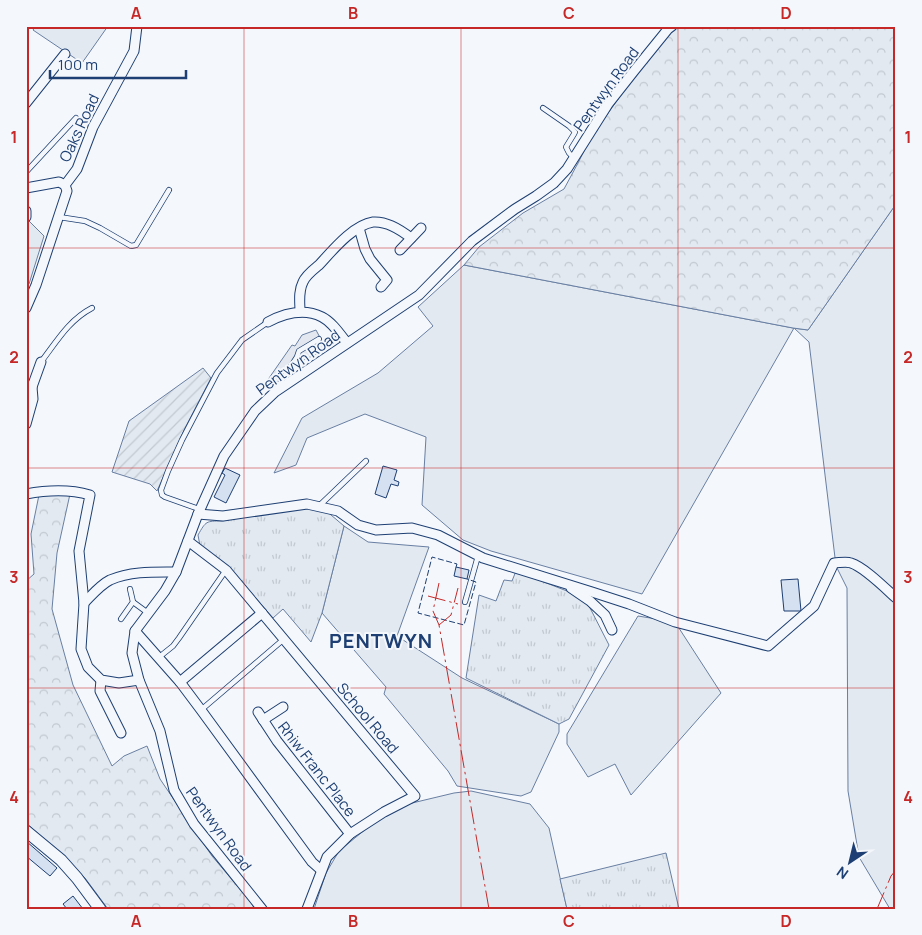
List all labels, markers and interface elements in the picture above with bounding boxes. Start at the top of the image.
text: A [131,2,142,24]
text: B [348,2,358,24]
text: C [563,2,575,24]
text: D [780,2,792,24]
street label: Pentwyn Road [568,43,644,135]
scale bar [50,48,186,80]
text: 100 m [58,54,98,75]
street label: Oaks Road [54,91,104,165]
text: 1 [10,126,18,148]
text: 1 [904,126,912,148]
street label: Pentwyn Road [252,324,344,400]
text: 2 [9,346,19,368]
text: 2 [903,346,913,368]
text: 3 [9,566,19,588]
text: 3 [903,566,913,588]
district label: PENTWYN [329,627,433,654]
street label: School Road [332,678,404,758]
street label: Rhiw Franc Place [273,717,361,821]
street label: Pentwyn Road [181,783,257,875]
text: 4 [9,786,19,808]
text: 4 [903,786,913,808]
north arrow [824,838,874,888]
text: N [833,862,852,884]
text: A [131,910,142,932]
text: B [348,910,358,932]
text: C [563,910,575,932]
text: D [780,910,792,932]

